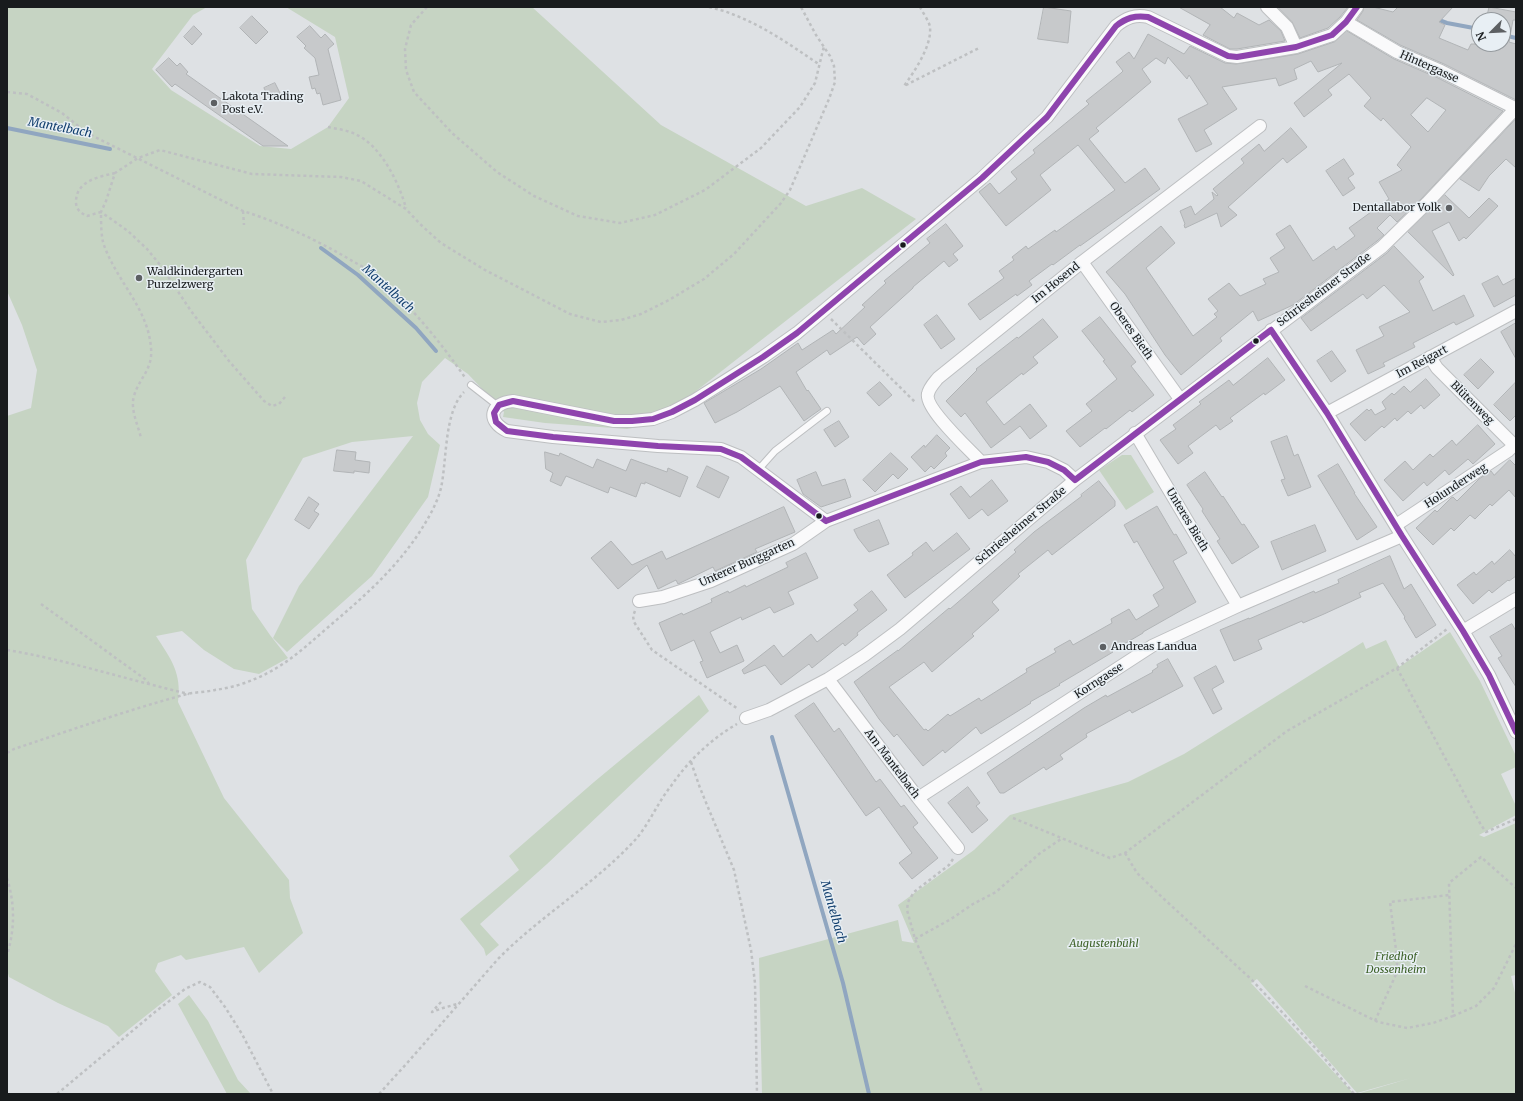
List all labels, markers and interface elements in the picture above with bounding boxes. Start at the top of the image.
north arrow [1471,12,1511,52]
text: N [1473,30,1489,43]
street label: Hintergasse [1397,48,1461,86]
place label: Lakota Trading Post e.V. [222,90,303,116]
marker: Lakota Trading Post e.V. [209,98,219,108]
water label: Mantelbach [27,115,93,141]
place label: Dentallabor Volk [1352,201,1441,215]
marker: Dentallabor Volk [1444,203,1454,213]
unlabelled marker [898,240,908,250]
street label: Schriesheimer Straße [1274,250,1374,330]
street label: Im Hosend [1029,260,1083,306]
water label: Mantelbach [359,262,417,316]
place label: Waldkindergarten Purzelzwerg [147,265,243,291]
marker: Waldkindergarten Purzelzwerg [134,273,144,283]
street label: Oberes Bieth [1106,300,1156,362]
unlabelled marker [1251,336,1261,346]
street label: Im Reigart [1394,343,1450,381]
street label: Blütenweg [1448,379,1496,427]
street label: Holunderweg [1422,461,1490,511]
street label: Schriesheimer Straße [973,484,1069,568]
street label: Unteres Bieth [1163,486,1211,554]
unlabelled marker [814,511,824,521]
street label: Unterer Burggarten [697,536,797,590]
place label: Andreas Landua [1111,640,1197,654]
marker: Andreas Landua [1098,642,1108,652]
street label: Korngasse [1072,660,1126,702]
street label: Am Mantelbach [862,727,922,801]
water label: Mantelbach [817,879,849,945]
park label: Augustenbühl [1069,937,1139,951]
park label: Friedhof Dossenheim [1366,950,1426,976]

